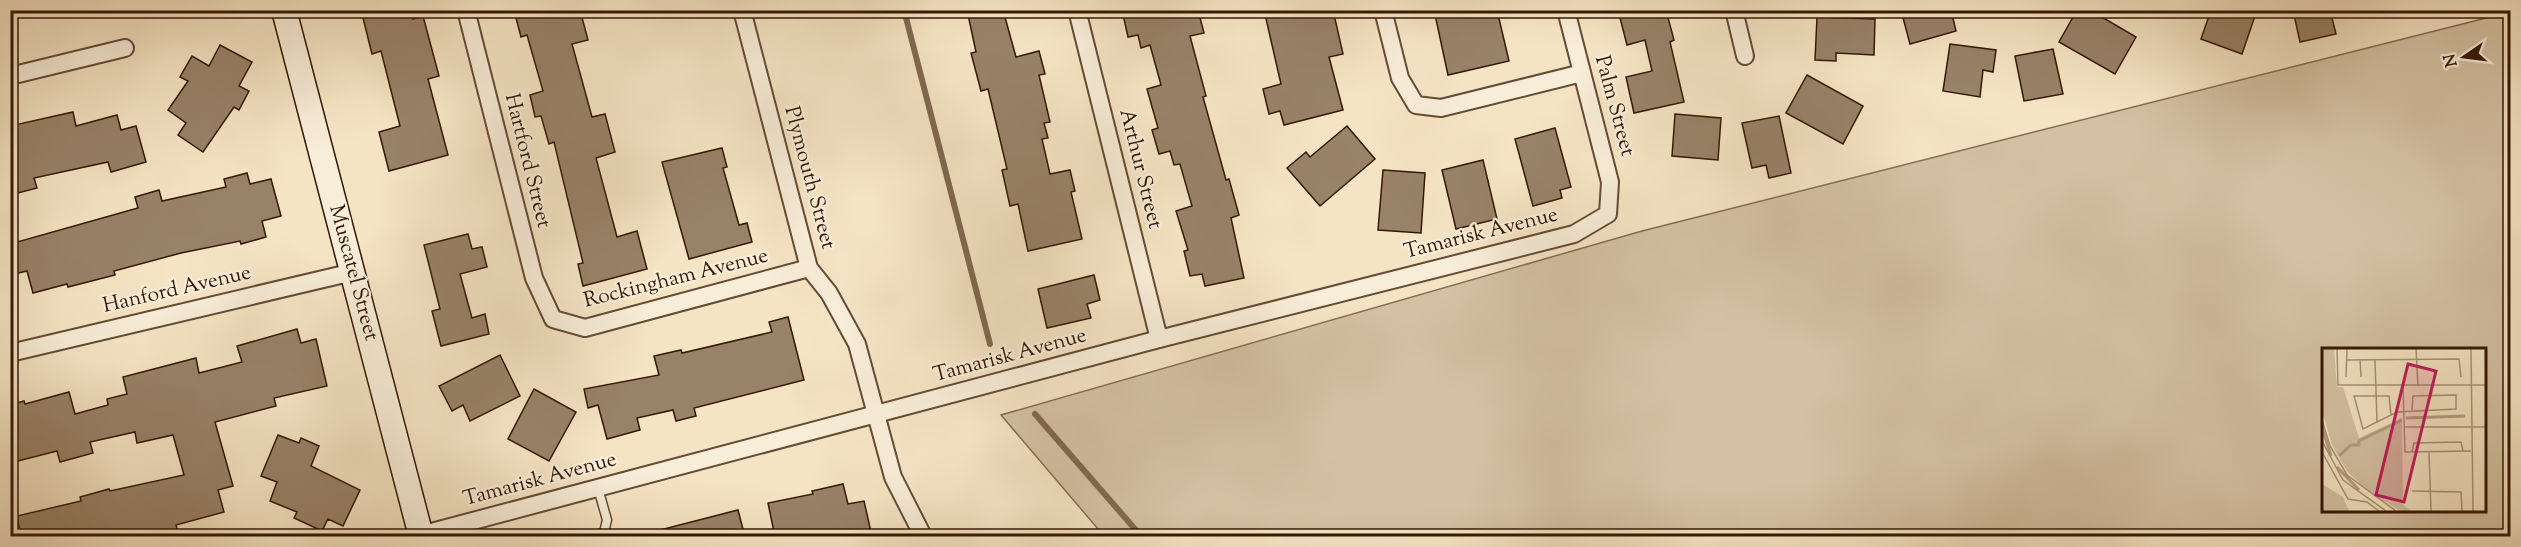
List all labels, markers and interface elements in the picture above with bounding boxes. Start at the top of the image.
north arrow [2434,27,2494,87]
text: N [2439,51,2465,69]
street label: Palm Street [1586,52,1642,160]
street label: Hartford Street [496,91,558,231]
street label: Plymouth Street [776,103,842,253]
street label: Arthur Street [1111,106,1169,232]
street label: Tamarisk Avenue [1401,200,1561,268]
street label: Muscatel Street [320,202,386,344]
street label: Rockingham Avenue [581,242,771,316]
street label: Hanford Avenue [100,258,254,322]
street label: Tamarisk Avenue [930,321,1090,391]
inset map [2322,348,2485,511]
street label: Tamarisk Avenue [460,445,620,515]

